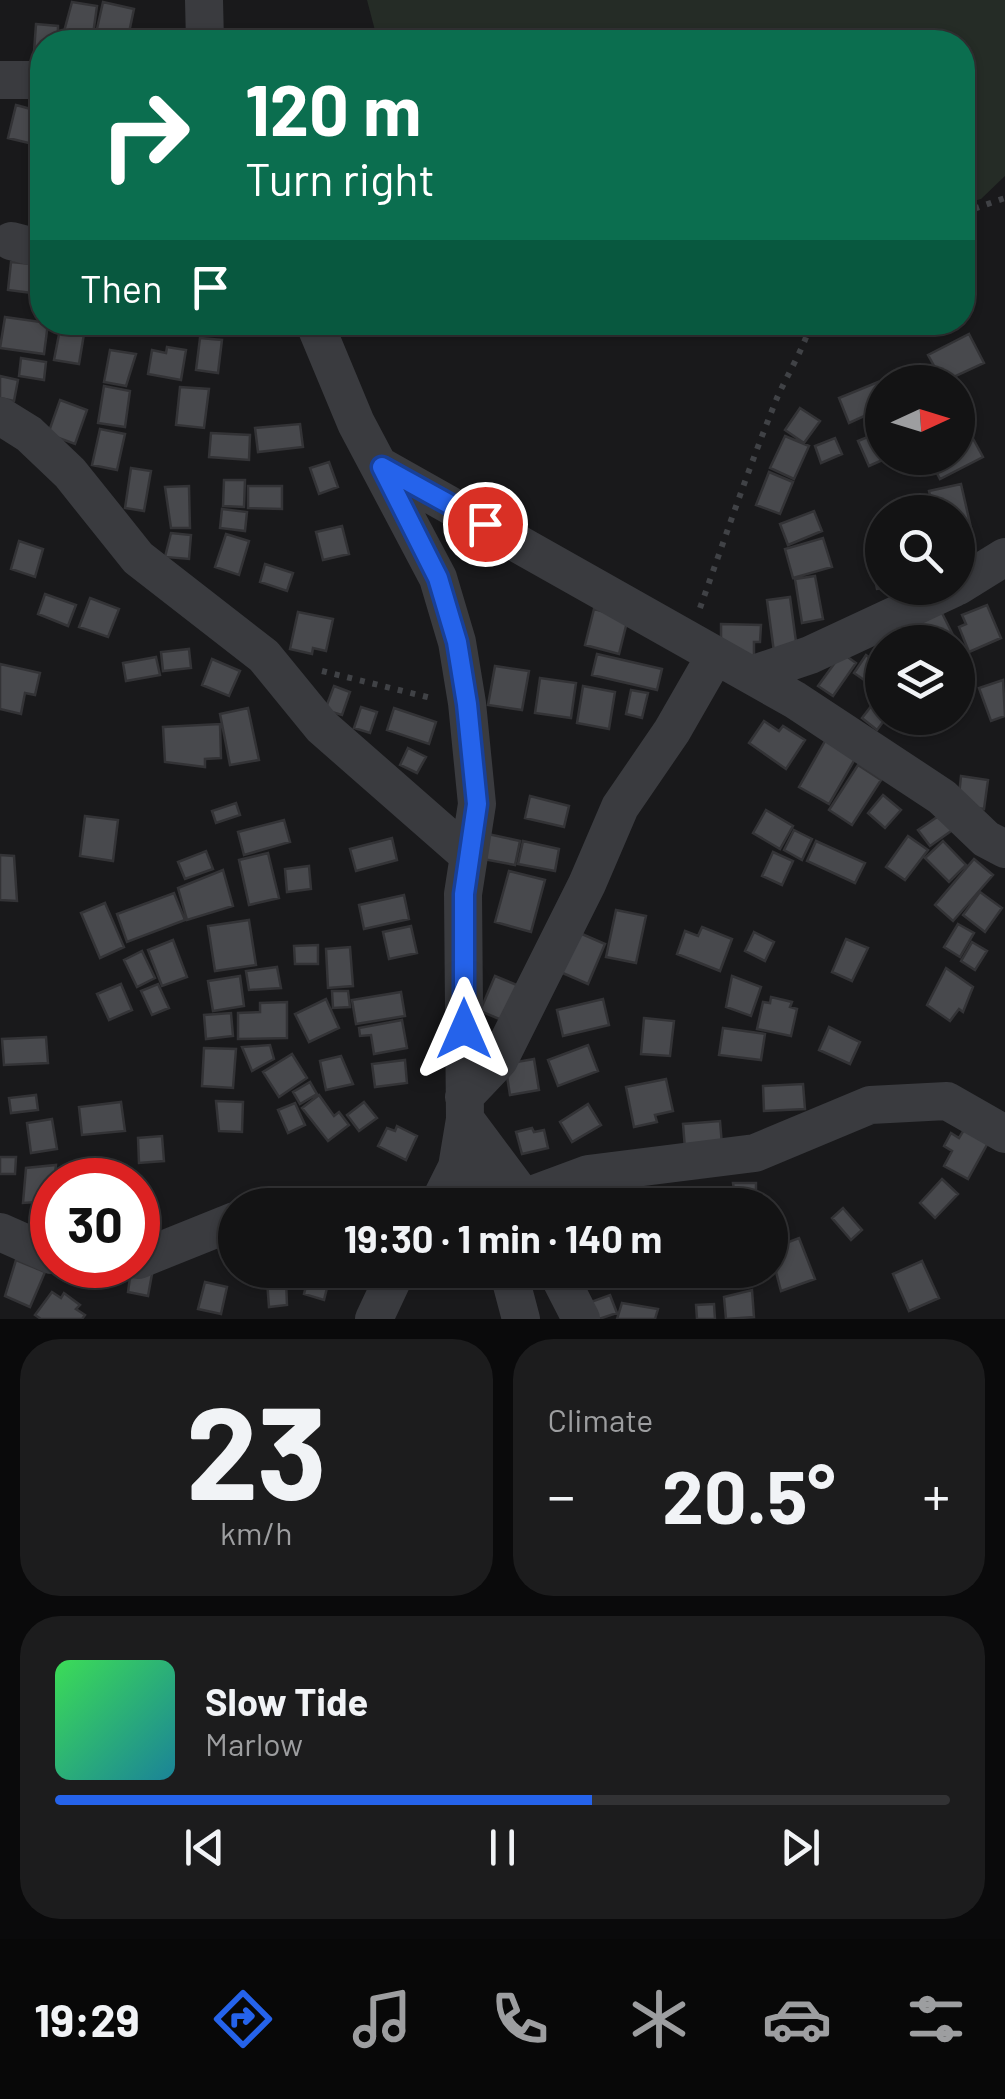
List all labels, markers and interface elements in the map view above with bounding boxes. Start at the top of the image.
text: 120 m [245,66,421,150]
icon: right [80,70,210,200]
text: Turn right [245,151,435,205]
icon: arrive [183,260,238,315]
text: Then [80,265,163,311]
north arrow [865,365,975,475]
map controls [865,365,975,735]
pin [443,482,528,567]
button: search [865,495,975,605]
icon: arrive [458,497,513,552]
button: layers [865,625,975,735]
position arrow [412,977,516,1081]
speed limit sign: 30 [30,1158,160,1288]
text: 19:30 · 1 min · 140 m [344,1215,662,1261]
text: 23 [186,1370,327,1526]
text: Climate [548,1400,653,1438]
text: 20.5° [662,1449,836,1539]
text: − [548,1461,575,1527]
text: + [922,1461,950,1527]
text: km/h [220,1513,292,1551]
text: Slow Tide [205,1678,368,1724]
text: Marlow [205,1724,303,1762]
icon: previous [177,1820,232,1875]
icon: pause [475,1820,530,1875]
icon: next [773,1820,828,1875]
icon: directions [208,1984,278,2054]
icon: music [347,1984,417,2054]
icon: phone [485,1984,555,2054]
icon: climate [624,1984,694,2054]
icon: car [762,1984,832,2054]
icon: filters [901,1984,971,2054]
text: 19:29 [34,1992,140,2046]

